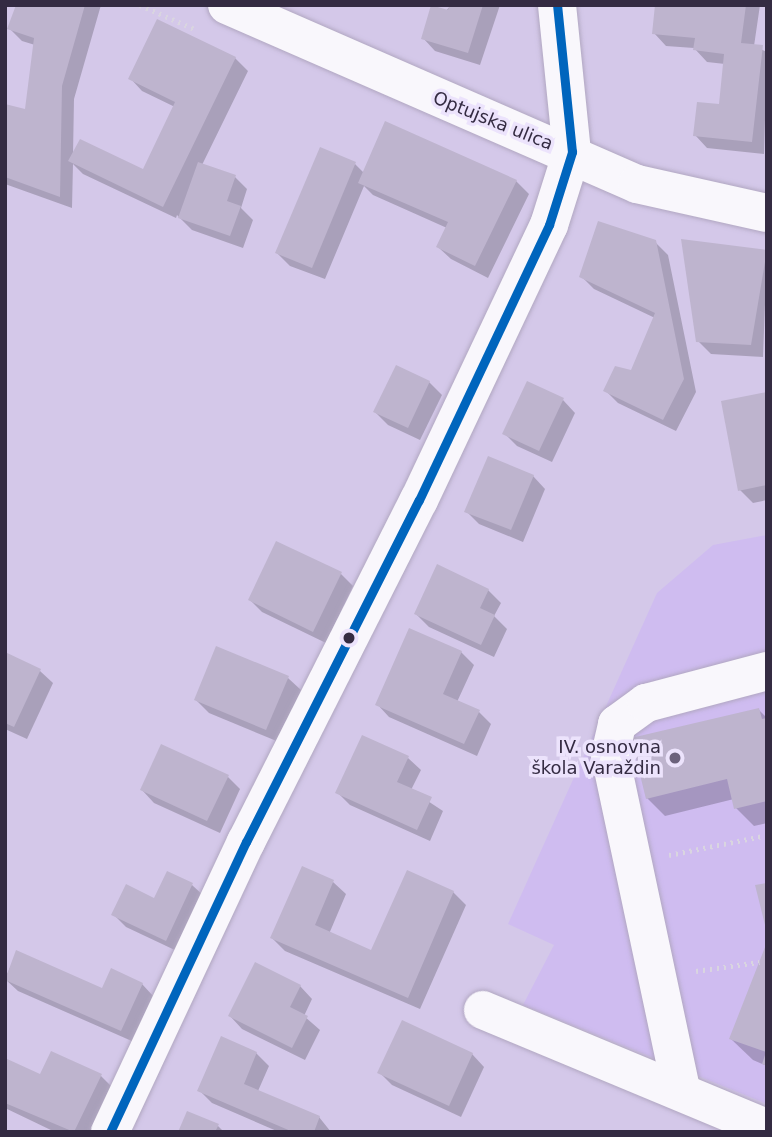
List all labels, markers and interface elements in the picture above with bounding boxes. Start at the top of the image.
street label: Optujska ulica [430,87,556,155]
unlabelled marker [342,631,356,645]
place label: IV. osnovna škola Varaždin [531,737,661,780]
marker: IV. osnovna škola Varaždin [667,750,683,766]

